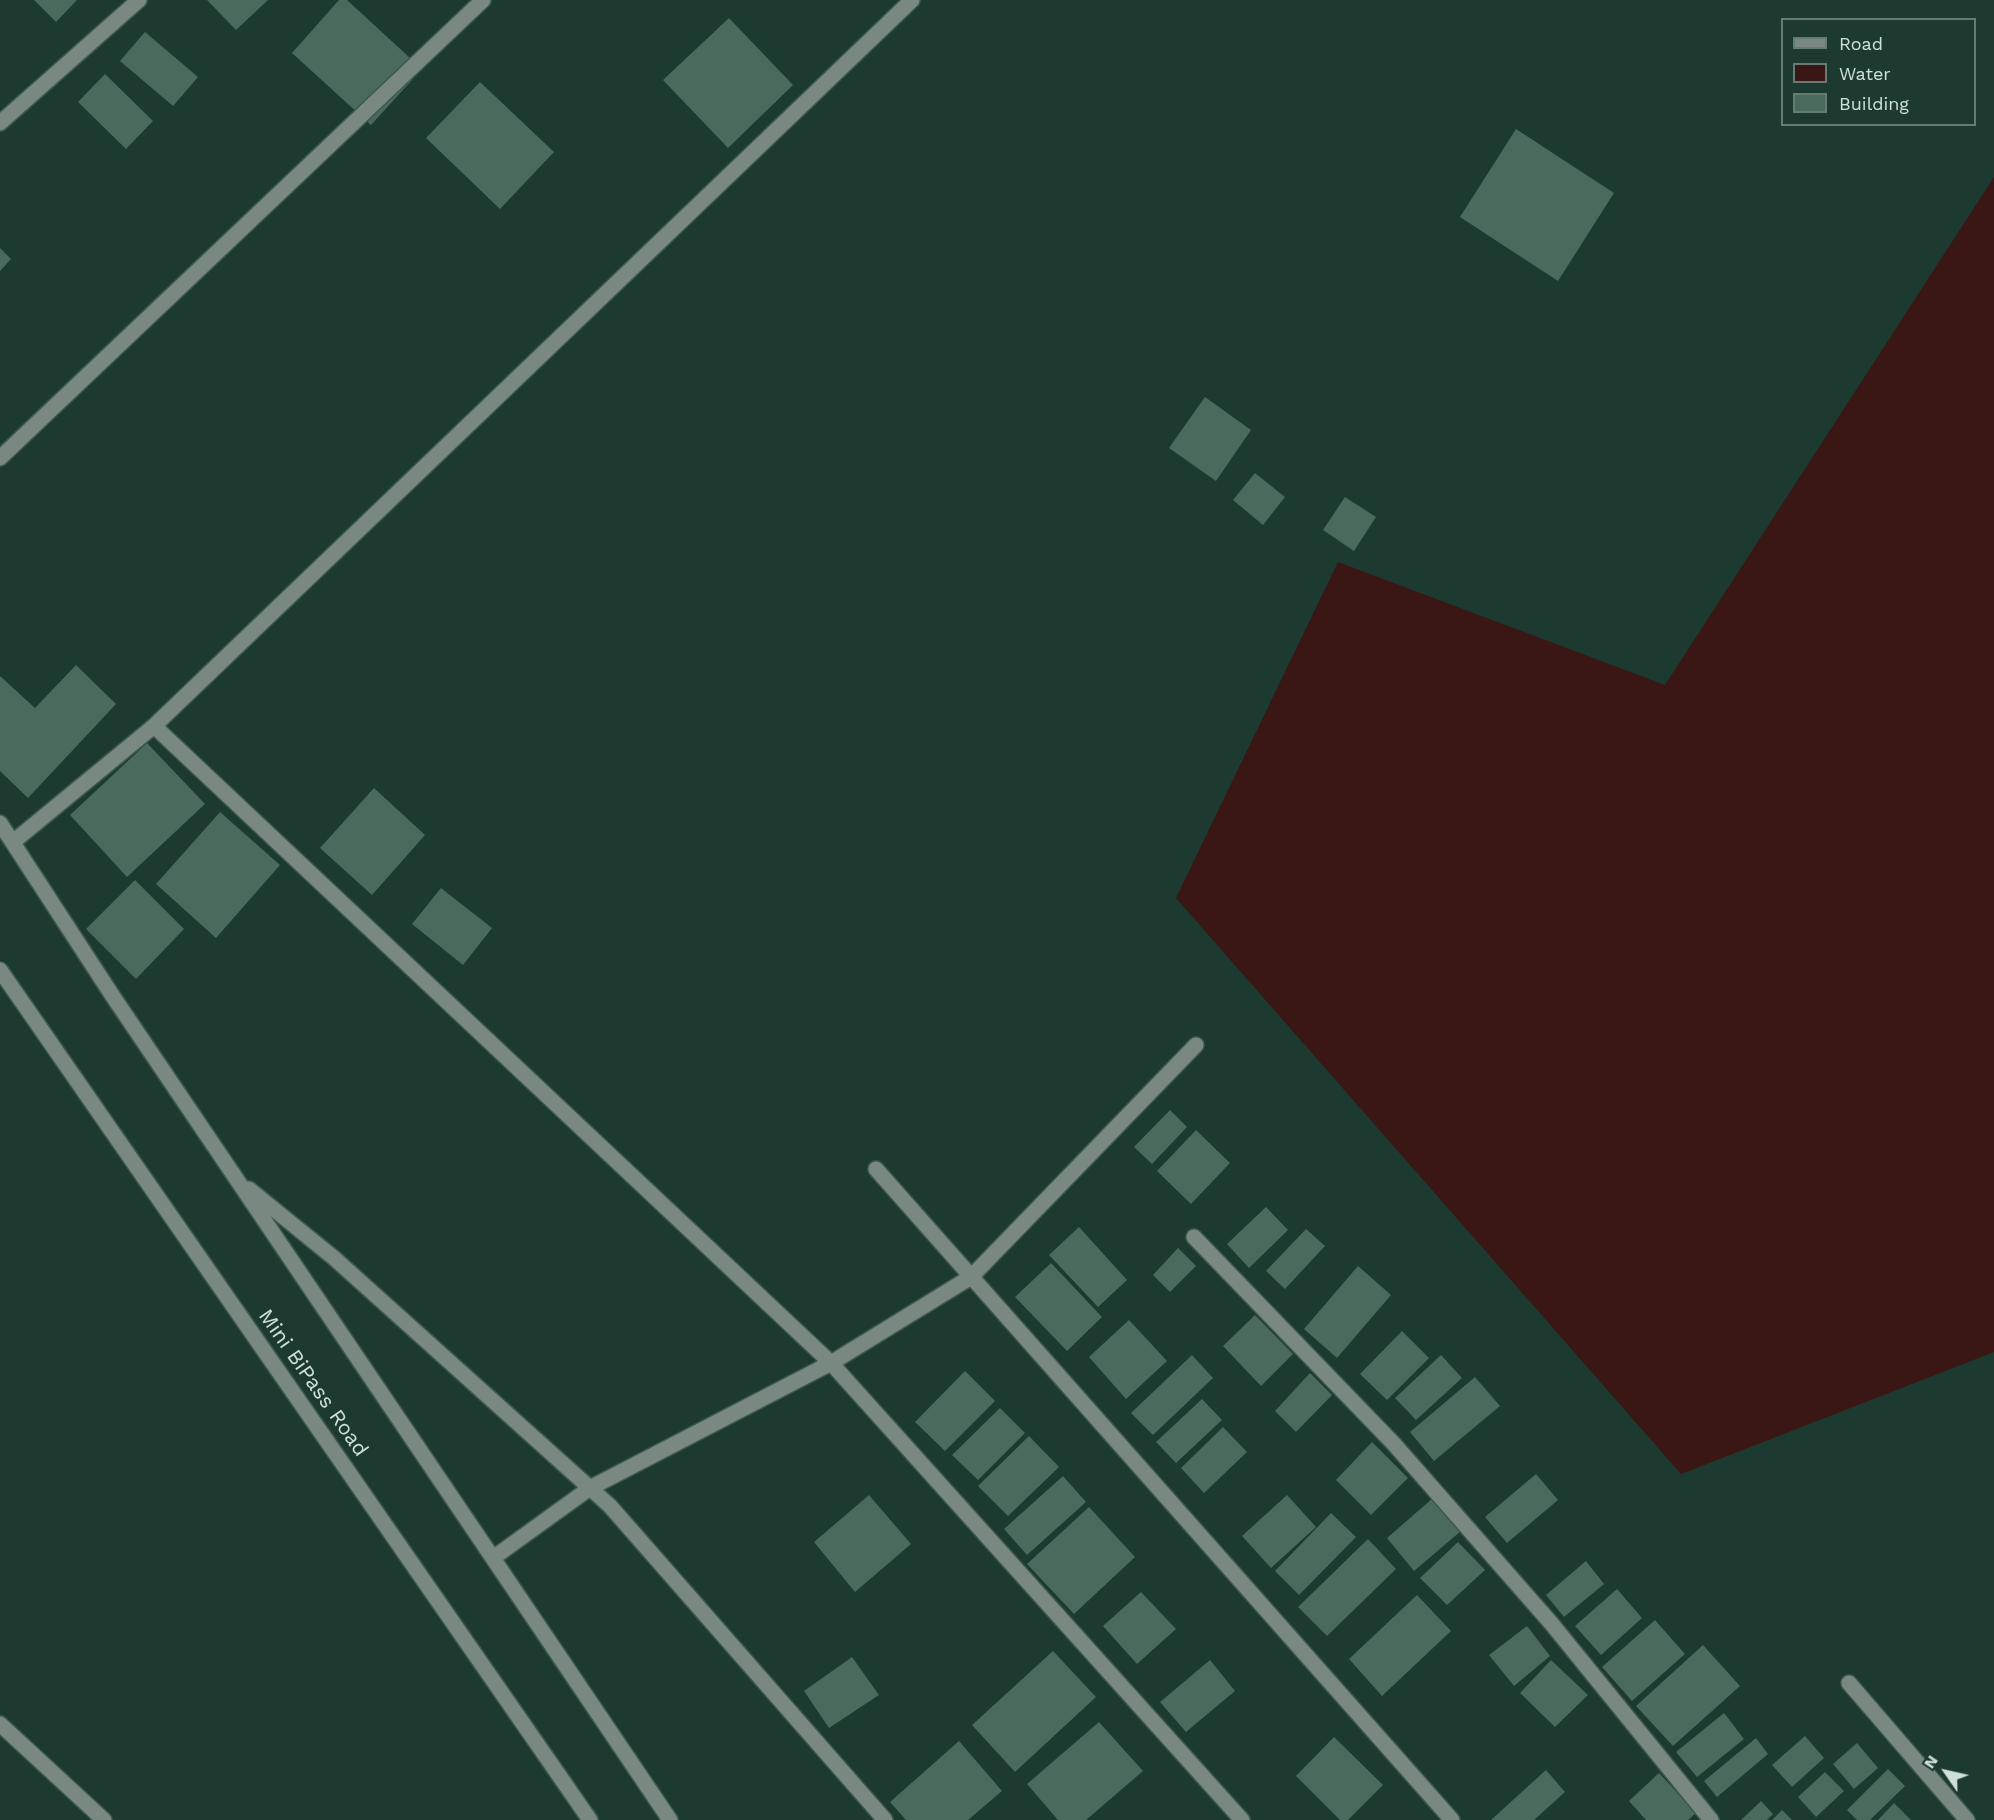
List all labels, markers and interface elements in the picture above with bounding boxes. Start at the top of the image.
legend [1781,18,1976,126]
text: Road [1839,33,1883,54]
text: Water [1839,63,1891,84]
text: Building [1839,93,1909,114]
street label: Mini BiPass Road [253,1305,373,1461]
north arrow [1916,1742,1976,1802]
text: N [1919,1751,1942,1772]

